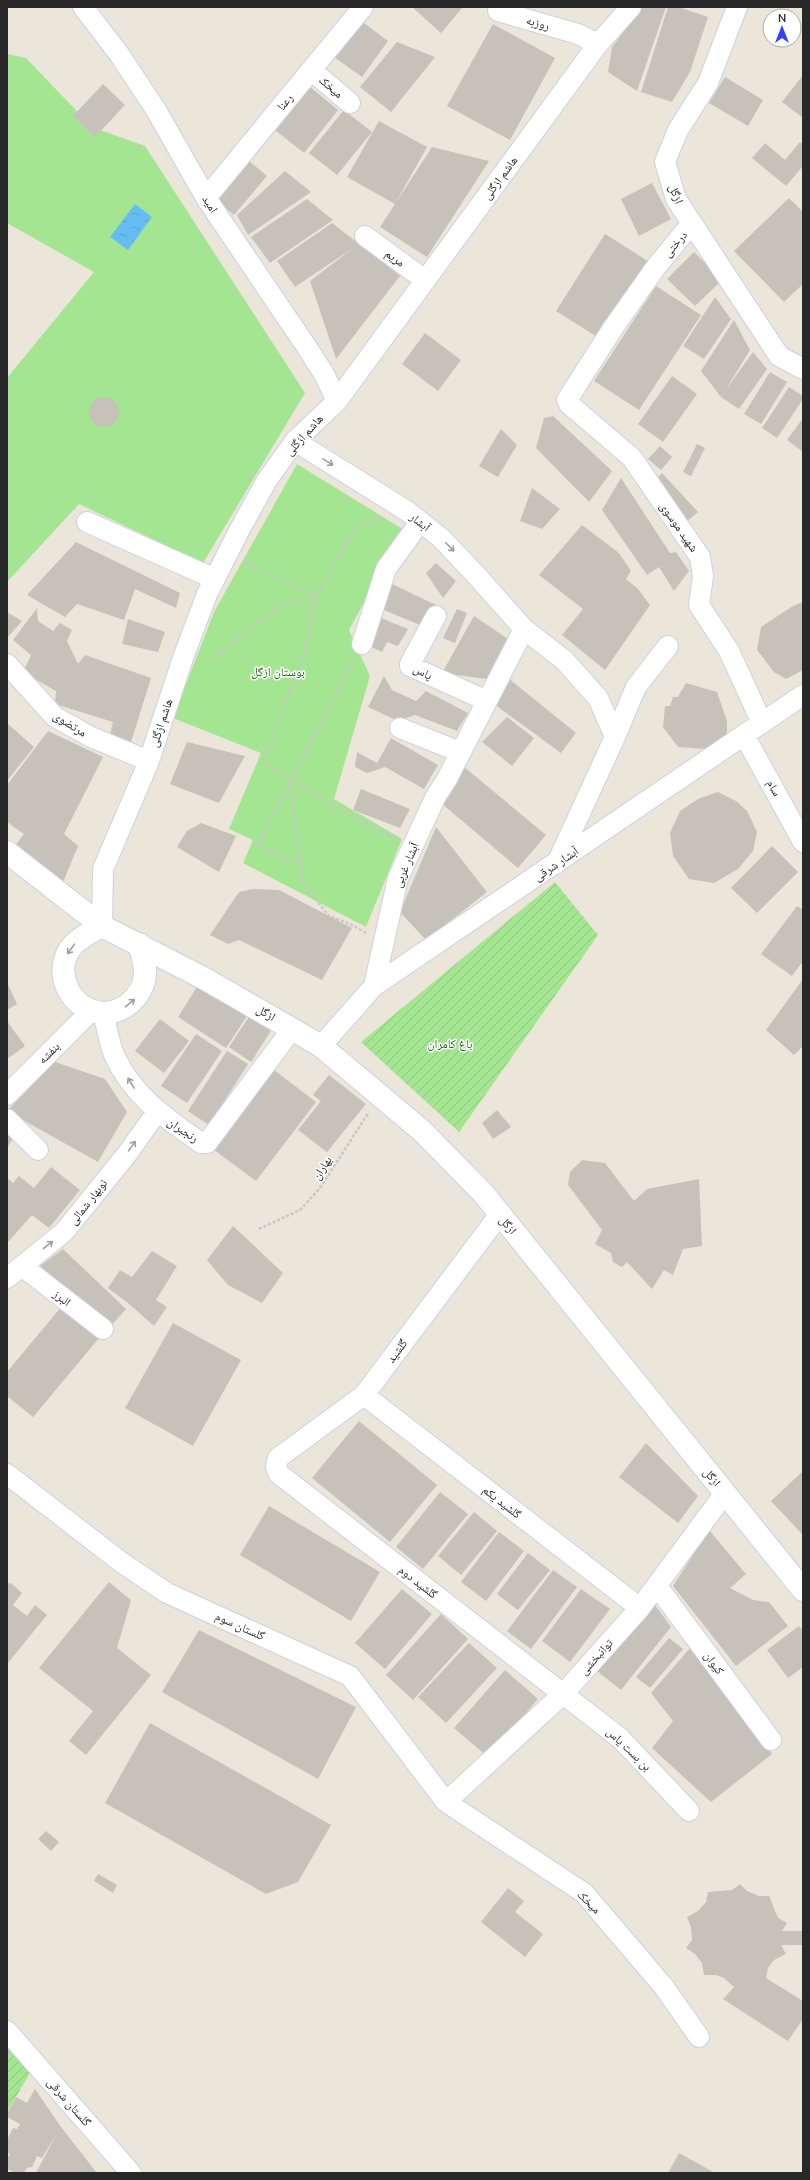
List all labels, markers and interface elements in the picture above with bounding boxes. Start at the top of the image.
north arrow [762,8,802,48]
text: N [778,11,786,26]
street label: روزبه [524,12,552,34]
street label: میخک [315,72,347,102]
street label: رعنا [273,90,297,114]
street label: هاشم ازگلی [479,153,521,203]
street label: ازگل [665,182,687,206]
street label: امید [198,192,222,216]
street label: درختی [659,227,691,261]
street label: مریم [382,245,408,271]
street label: هاشم ازگلی [281,411,327,459]
one-way arrow [322,458,334,466]
street label: شهید موسوی [656,499,702,555]
street label: آبشار [406,508,434,536]
one-way arrow [445,542,454,552]
street label: یاس [411,660,436,684]
park label: بوستان ازگل [251,664,305,680]
street label: هاشم ازگلی [146,697,176,749]
street label: مرتضوی [50,707,90,741]
street label: سام [763,777,785,799]
street label: آبشار غربی [389,839,423,890]
street label: آبشار شرقی [530,843,582,885]
one-way arrow [67,943,75,954]
one-way arrow [125,998,135,1007]
street label: ازگل [254,1001,279,1025]
park label: باغ کامران [428,1036,472,1052]
street label: بنفشه [35,1039,63,1067]
one-way arrow [127,1078,135,1089]
street label: رنجبران [164,1114,202,1146]
one-way arrow [128,1141,136,1152]
street label: بهاران [308,1153,336,1183]
street label: نوبهار شمالی [65,1176,111,1228]
street label: ازگل [496,1212,520,1238]
one-way arrow [43,1241,54,1249]
street label: البرز [49,1285,74,1310]
street label: گلشید [383,1336,411,1366]
street label: ازگل [700,1464,724,1490]
street label: گلشيد يكم [479,1482,525,1522]
street label: گلشيد دوم [395,1562,441,1602]
street label: گلستان سوم [213,1608,267,1644]
street label: توانبخشی [575,1635,617,1679]
street label: کیوان [700,1648,728,1678]
street label: بن بست یاس [603,1723,655,1775]
street label: میخک [574,1887,604,1917]
street label: گلستان شرقی [43,2074,95,2130]

